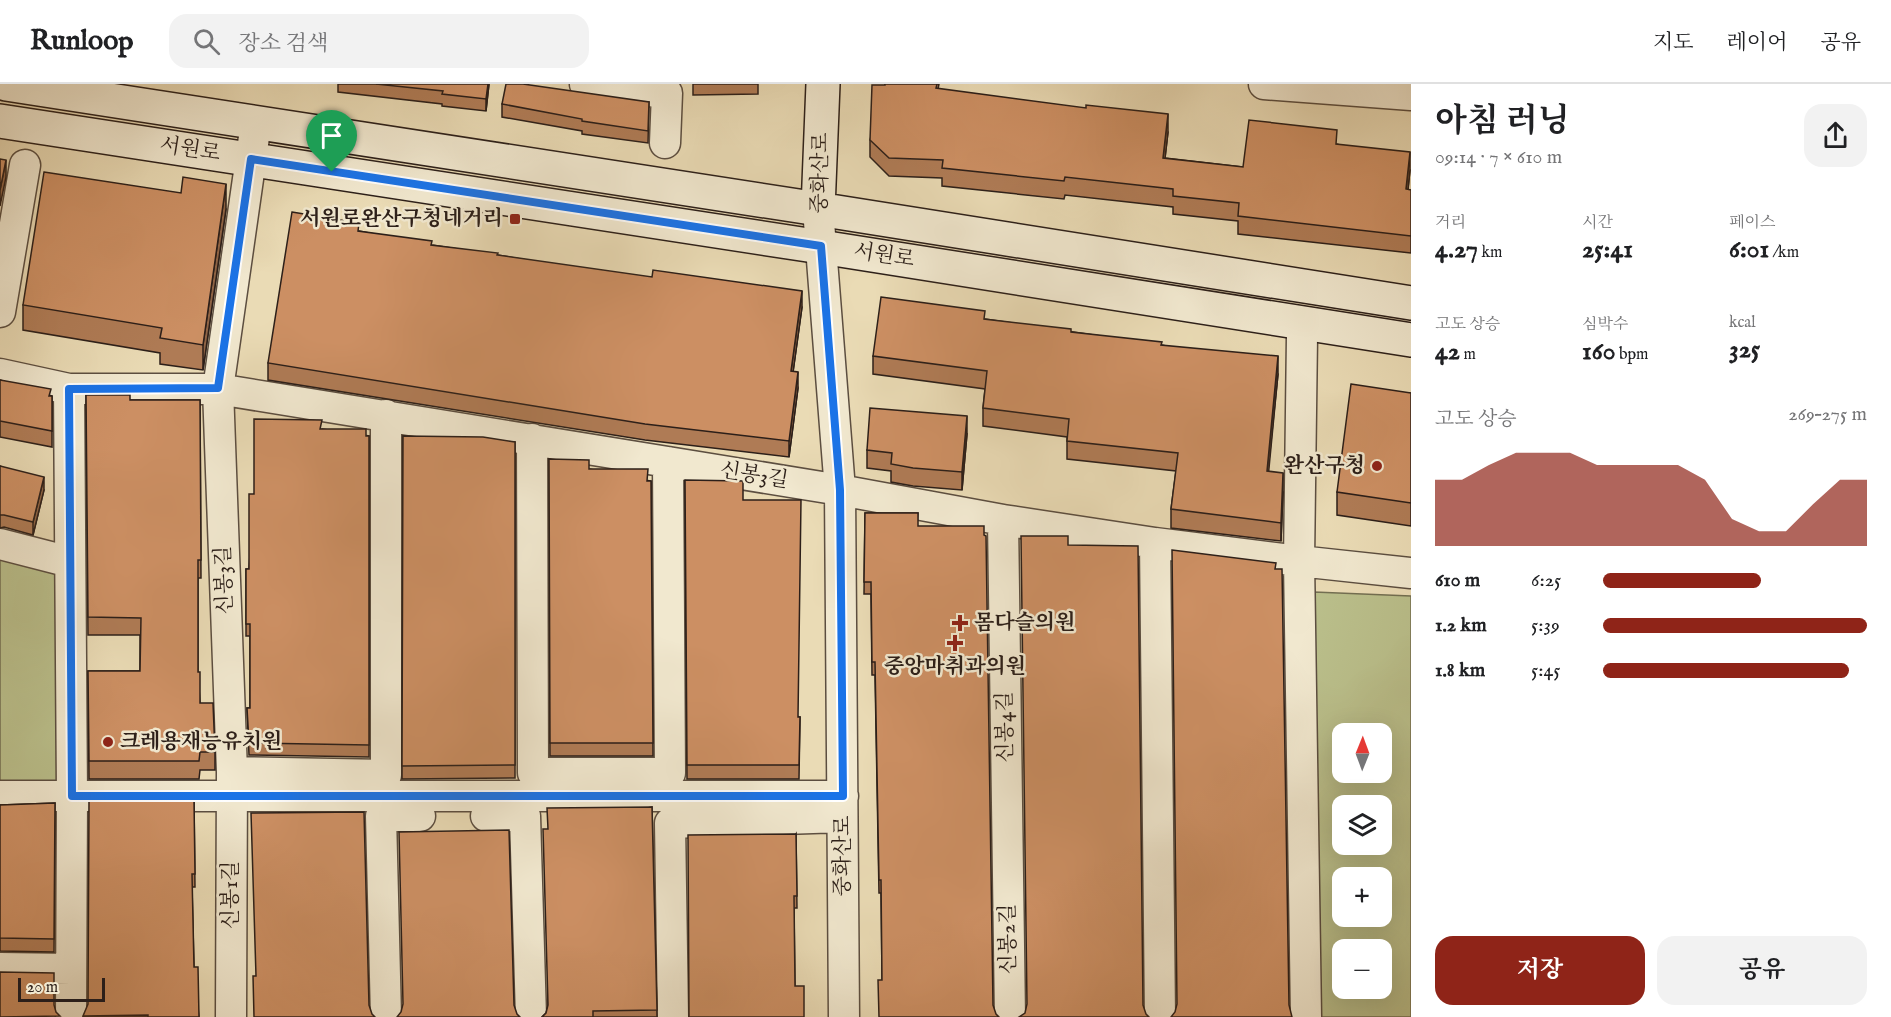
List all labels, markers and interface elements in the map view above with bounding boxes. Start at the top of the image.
search box [169,14,589,68]
text: Runloop [30,24,133,59]
icon: search [190,25,223,58]
text: 장소 검색 [238,30,328,58]
text: 지도 [1653,30,1694,57]
text: 레이어 [1727,30,1787,57]
text: 공유 [1820,30,1861,57]
text: 아침 러닝 [1435,101,1570,143]
button: share [1804,104,1867,167]
pin [306,110,357,172]
icon: arrive [315,119,348,152]
street label: 서원로 [158,132,222,168]
street label: 중화산로 [807,132,835,214]
text: 09:14 · 7 × 610 m [1435,145,1562,170]
place label: 서원로완산구청네거리 [300,206,503,233]
marker: 서원로완산구청네거리 [508,212,522,226]
text: 거리 [1435,213,1466,233]
text: 시간 [1582,213,1613,233]
text: 페이스 [1729,213,1775,233]
text: 4.27 [1435,233,1478,266]
text: 25:41 [1582,233,1633,266]
text: 6:01 [1729,233,1769,266]
street label: 서원로 [852,238,916,274]
text: km [1478,243,1502,263]
text: /km [1769,243,1799,263]
text: kcal [1729,313,1756,333]
text: 고도 상승 [1435,315,1500,335]
text: 심박수 [1582,315,1628,335]
text: 325 [1729,333,1760,366]
text: 42 [1435,335,1460,368]
text: 160 [1582,335,1615,368]
text: m [1460,345,1476,365]
text: bpm [1615,345,1648,365]
text: 269–275 m [1788,402,1867,427]
text: 고도 상승 [1435,407,1517,432]
place label: 완산구청 [1284,453,1365,480]
street label: 신봉3길 [718,457,790,495]
marker: 완산구청 [1370,459,1384,473]
street label: 신봉3길 [210,545,240,615]
text: 610 m [1435,568,1480,593]
text: 6:25 [1531,568,1561,593]
place label: 몸다슬의원 [974,610,1075,637]
text: 1.2 km [1435,613,1487,638]
text: 5:39 [1531,613,1560,638]
marker: 몸다슬의원 [951,614,969,632]
marker: 중앙마취과의원 [946,634,964,652]
place label: 중앙마취과의원 [884,654,1026,681]
text: 1.8 km [1435,658,1485,683]
text: 5:45 [1531,658,1561,683]
street label: 신봉4길 [992,691,1020,763]
north arrow [1332,723,1392,783]
map controls [1332,723,1392,999]
place label: 크레용재능유치원 [120,729,282,756]
marker: 크레용재능유치원 [101,735,115,749]
button: layers [1332,795,1392,855]
street label: 중화산로 [830,815,857,897]
street label: 신봉1길 [218,861,245,929]
button: + [1332,867,1392,927]
street label: 신봉2길 [995,903,1023,975]
button: 저장 [1435,936,1645,1005]
button: 공유 [1657,936,1867,1005]
button: − [1332,939,1392,999]
scale bar [18,975,105,1002]
text: 20 m [27,978,58,998]

